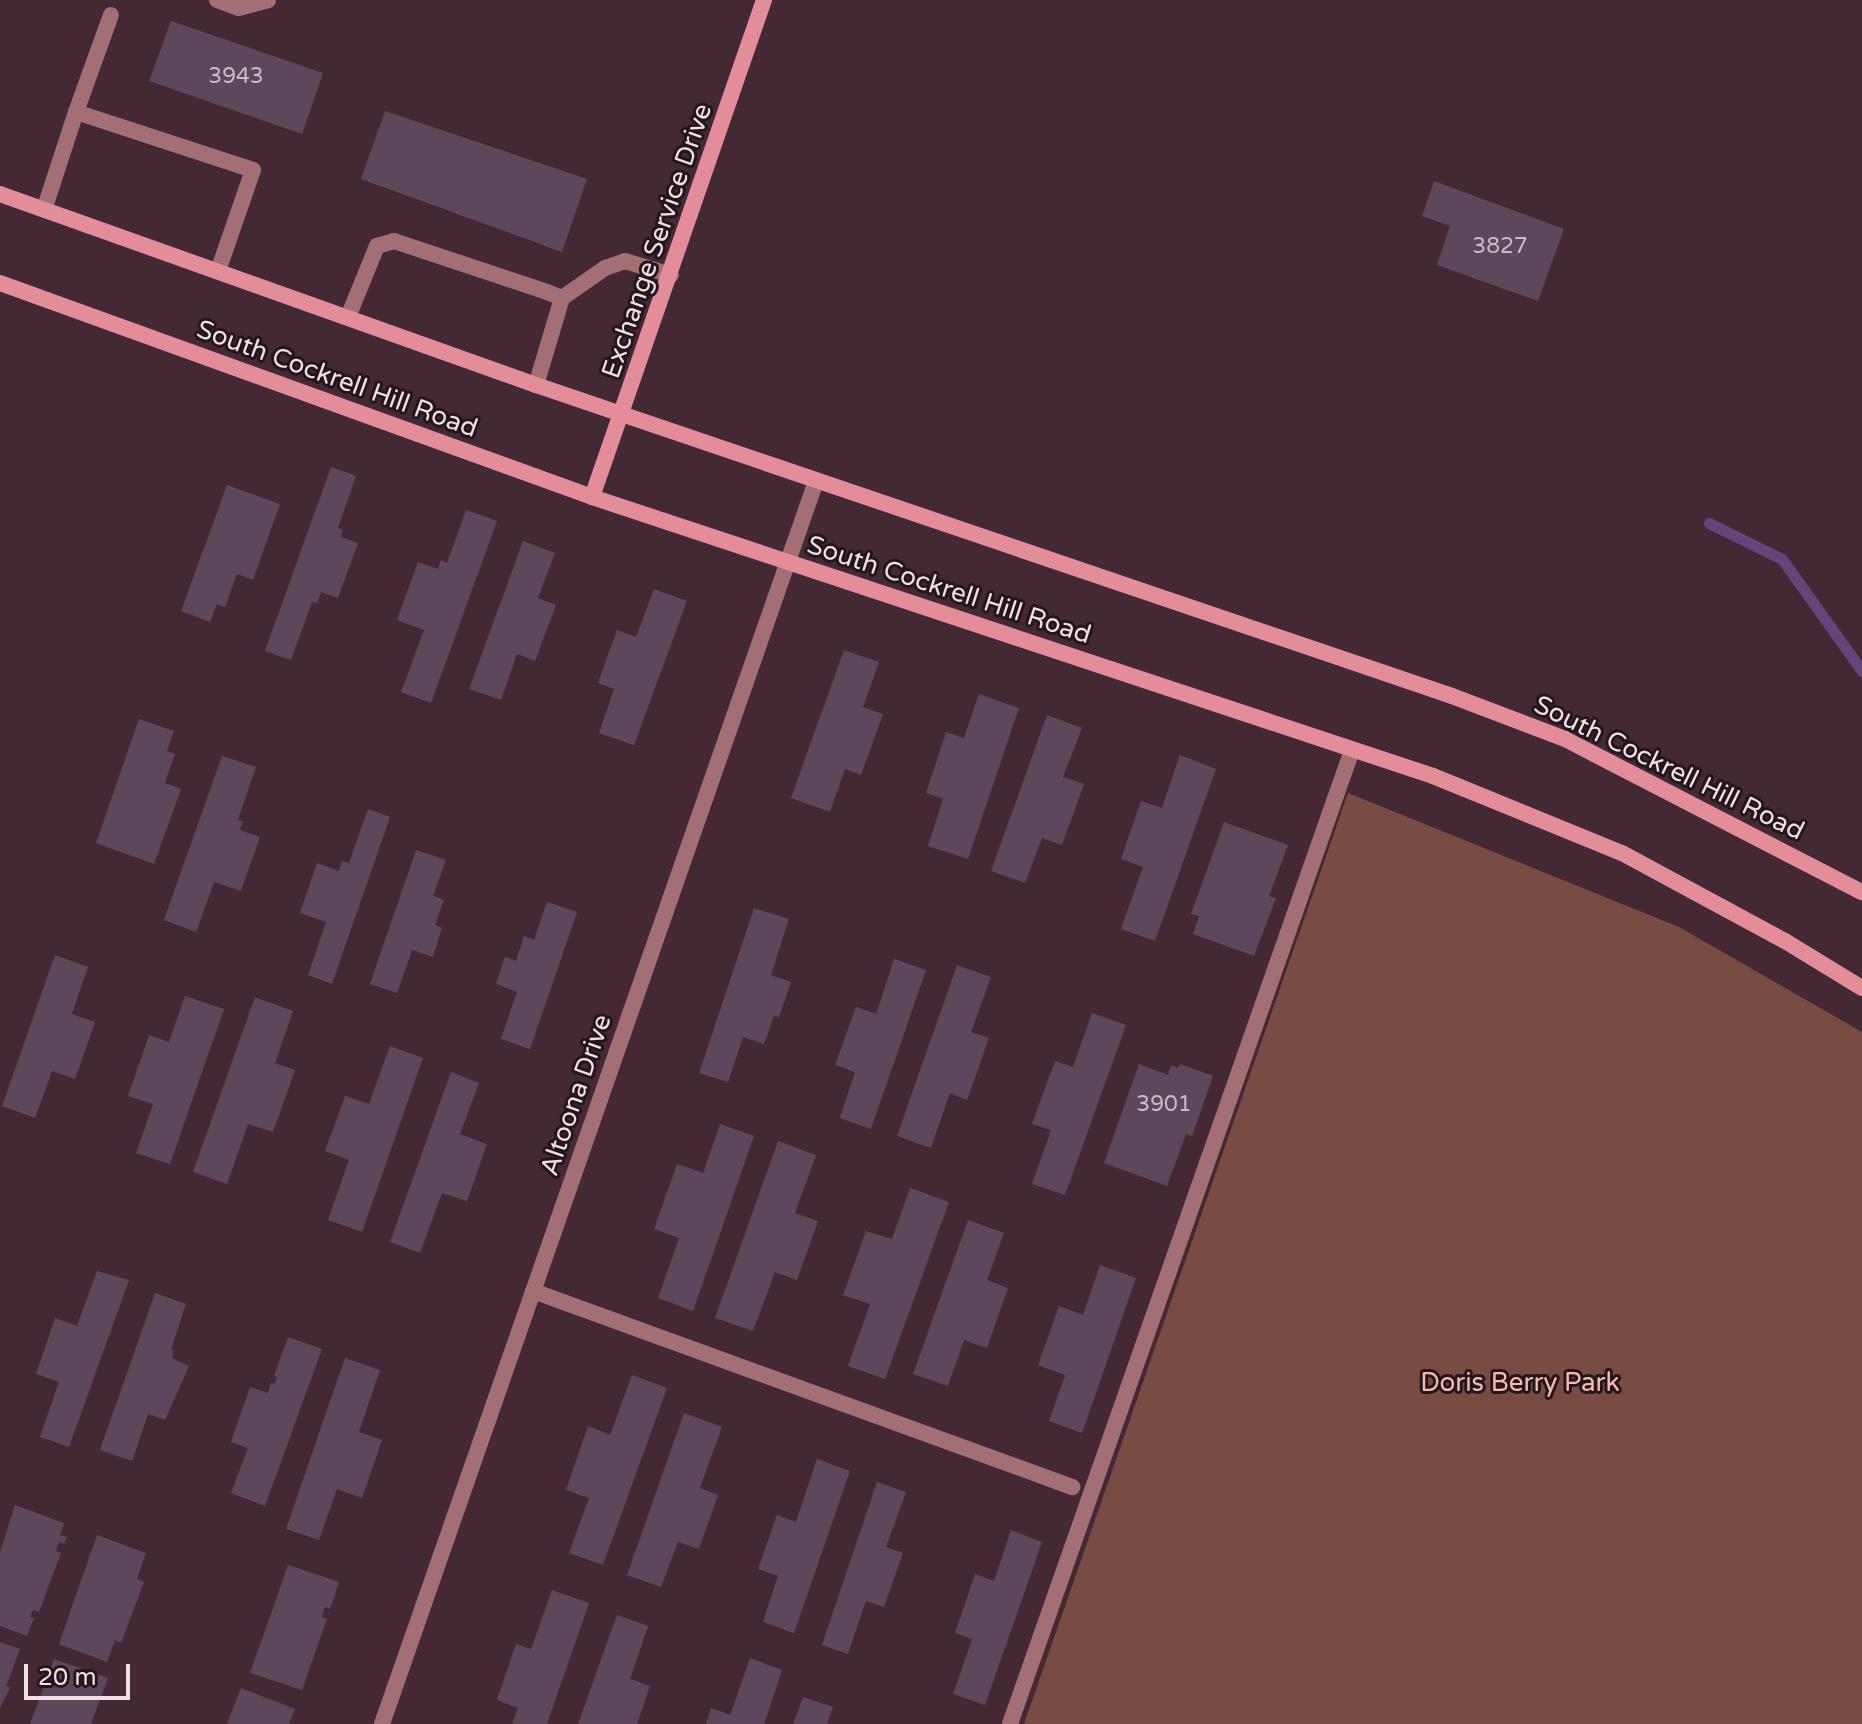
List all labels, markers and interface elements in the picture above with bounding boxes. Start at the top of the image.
house number: 3943 [208,64,264,90]
street label: Exchange Service Drive [595,100,719,382]
house number: 3827 [1472,234,1528,260]
street label: South Cockrell Hill Road [192,314,482,444]
street label: South Cockrell Hill Road [803,529,1095,651]
street label: South Cockrell Hill Road [1529,689,1809,847]
street label: Altoona Drive [534,1010,618,1180]
house number: 3901 [1136,1092,1192,1118]
park label: Doris Berry Park [1420,1367,1620,1399]
scale bar [28,1648,134,1698]
text: 20 m [38,1663,96,1692]

